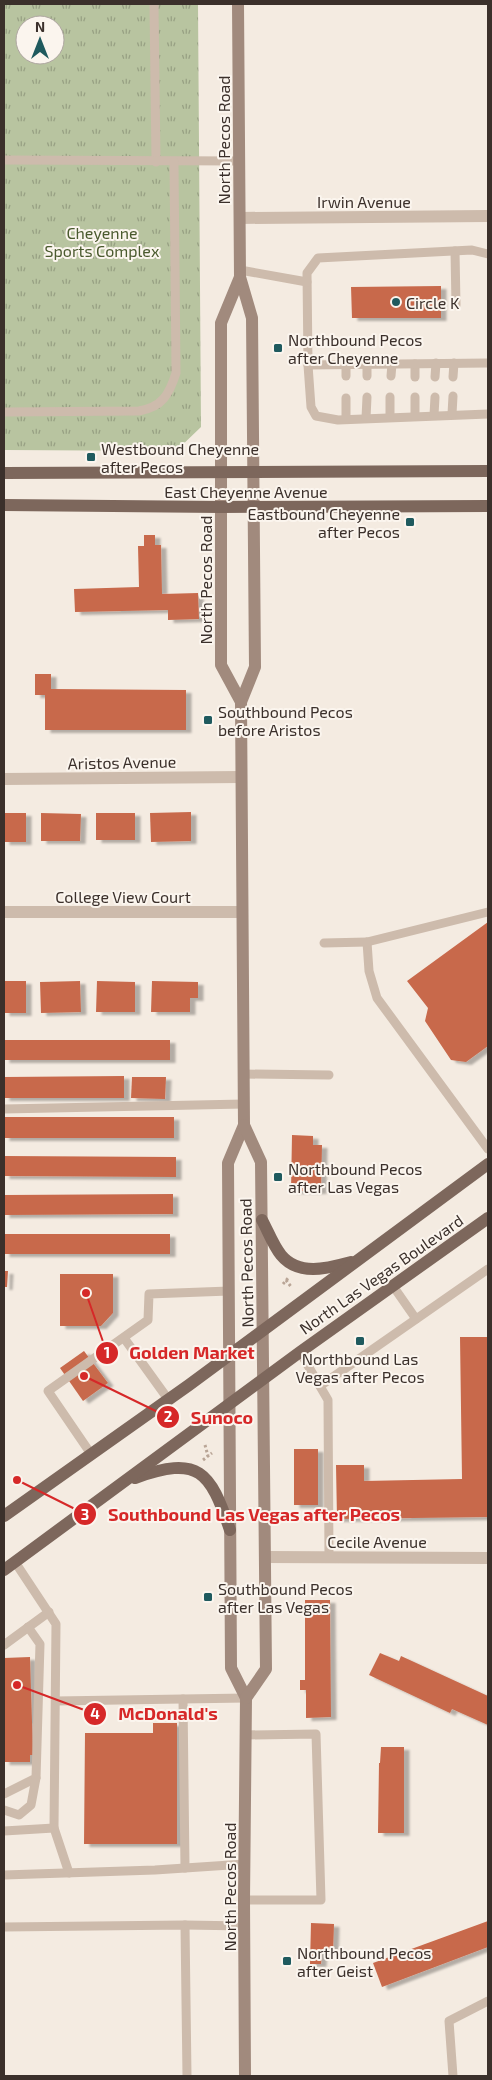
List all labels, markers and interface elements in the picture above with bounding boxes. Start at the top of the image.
north arrow [15,15,65,65]
text: N [35,18,45,35]
street label: North Pecos Road [214,75,233,205]
street label: Irwin Avenue [317,192,411,211]
park label: Cheyenne Sports Complex [45,223,160,260]
place label: Circle K [406,293,460,312]
marker: Circle K [390,296,402,308]
place label: Northbound Pecos after Cheyenne [288,330,422,367]
marker: Northbound Pecos after Cheyenne [272,342,284,354]
place label: Westbound Cheyenne after Pecos [101,439,259,476]
marker: Westbound Cheyenne after Pecos [85,451,97,463]
street label: East Cheyenne Avenue [164,482,328,501]
place label: Eastbound Cheyenne after Pecos [248,504,400,541]
street label: North Pecos Road [196,515,215,645]
marker: Eastbound Cheyenne after Pecos [404,516,416,528]
place label: Southbound Pecos before Aristos [218,702,353,739]
marker: Southbound Pecos before Aristos [202,714,214,726]
street label: Aristos Avenue [68,752,176,772]
street label: College View Court [55,887,191,906]
place label: Northbound Pecos after Las Vegas [288,1159,422,1196]
marker: Northbound Pecos after Las Vegas [272,1171,284,1183]
street label: North Pecos Road [235,1198,257,1328]
street label: North Las Vegas Boulevard [296,1210,466,1338]
marker: Northbound Las Vegas after Pecos [354,1335,366,1347]
callout: Golden Market [94,1337,265,1370]
text: Golden Market [129,1341,255,1363]
text: 1 [104,1343,110,1361]
place label: Northbound Las Vegas after Pecos [295,1349,425,1386]
callout: Sunoco [156,1401,263,1434]
text: Sunoco [191,1406,253,1428]
text: 2 [164,1407,173,1425]
callout: Southbound Las Vegas after Pecos [73,1498,411,1531]
text: Southbound Las Vegas after Pecos [108,1503,400,1525]
text: 3 [81,1505,89,1523]
street label: Cecile Avenue [327,1532,427,1551]
place label: Southbound Pecos after Las Vegas [218,1579,353,1616]
marker: Southbound Pecos after Las Vegas [202,1591,214,1603]
callout: McDonald's [83,1697,228,1730]
text: McDonald's [118,1702,218,1724]
text: 4 [90,1704,100,1722]
street label: North Pecos Road [220,1822,239,1952]
place label: Northbound Pecos after Geist [297,1943,431,1980]
marker: Northbound Pecos after Geist [281,1955,293,1967]

